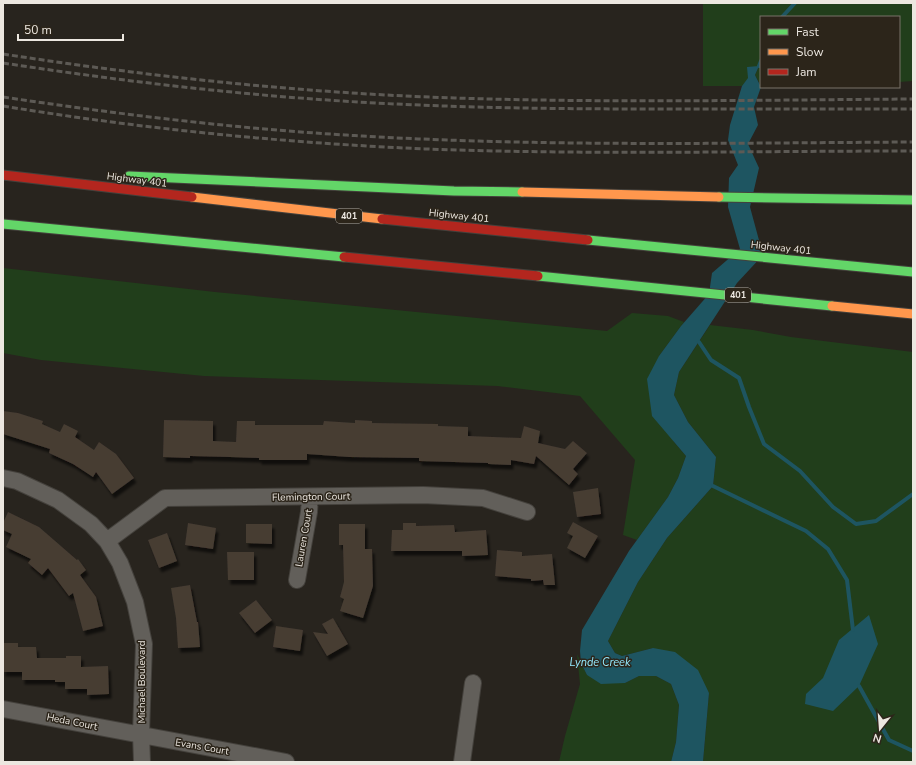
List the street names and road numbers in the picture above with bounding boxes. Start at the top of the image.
street label: Highway 401 [106,169,168,191]
street label: Highway 401 [428,206,490,226]
road number: 401 [336,209,362,223]
street label: Highway 401 [750,238,812,258]
road number: 401 [725,288,751,302]
street label: Flemington Court [272,489,351,505]
street label: Lauren Court [292,508,316,568]
street label: Michael Boulevard [135,640,149,724]
street label: Heda Court [45,710,99,734]
street label: Evans Court [174,735,230,759]

